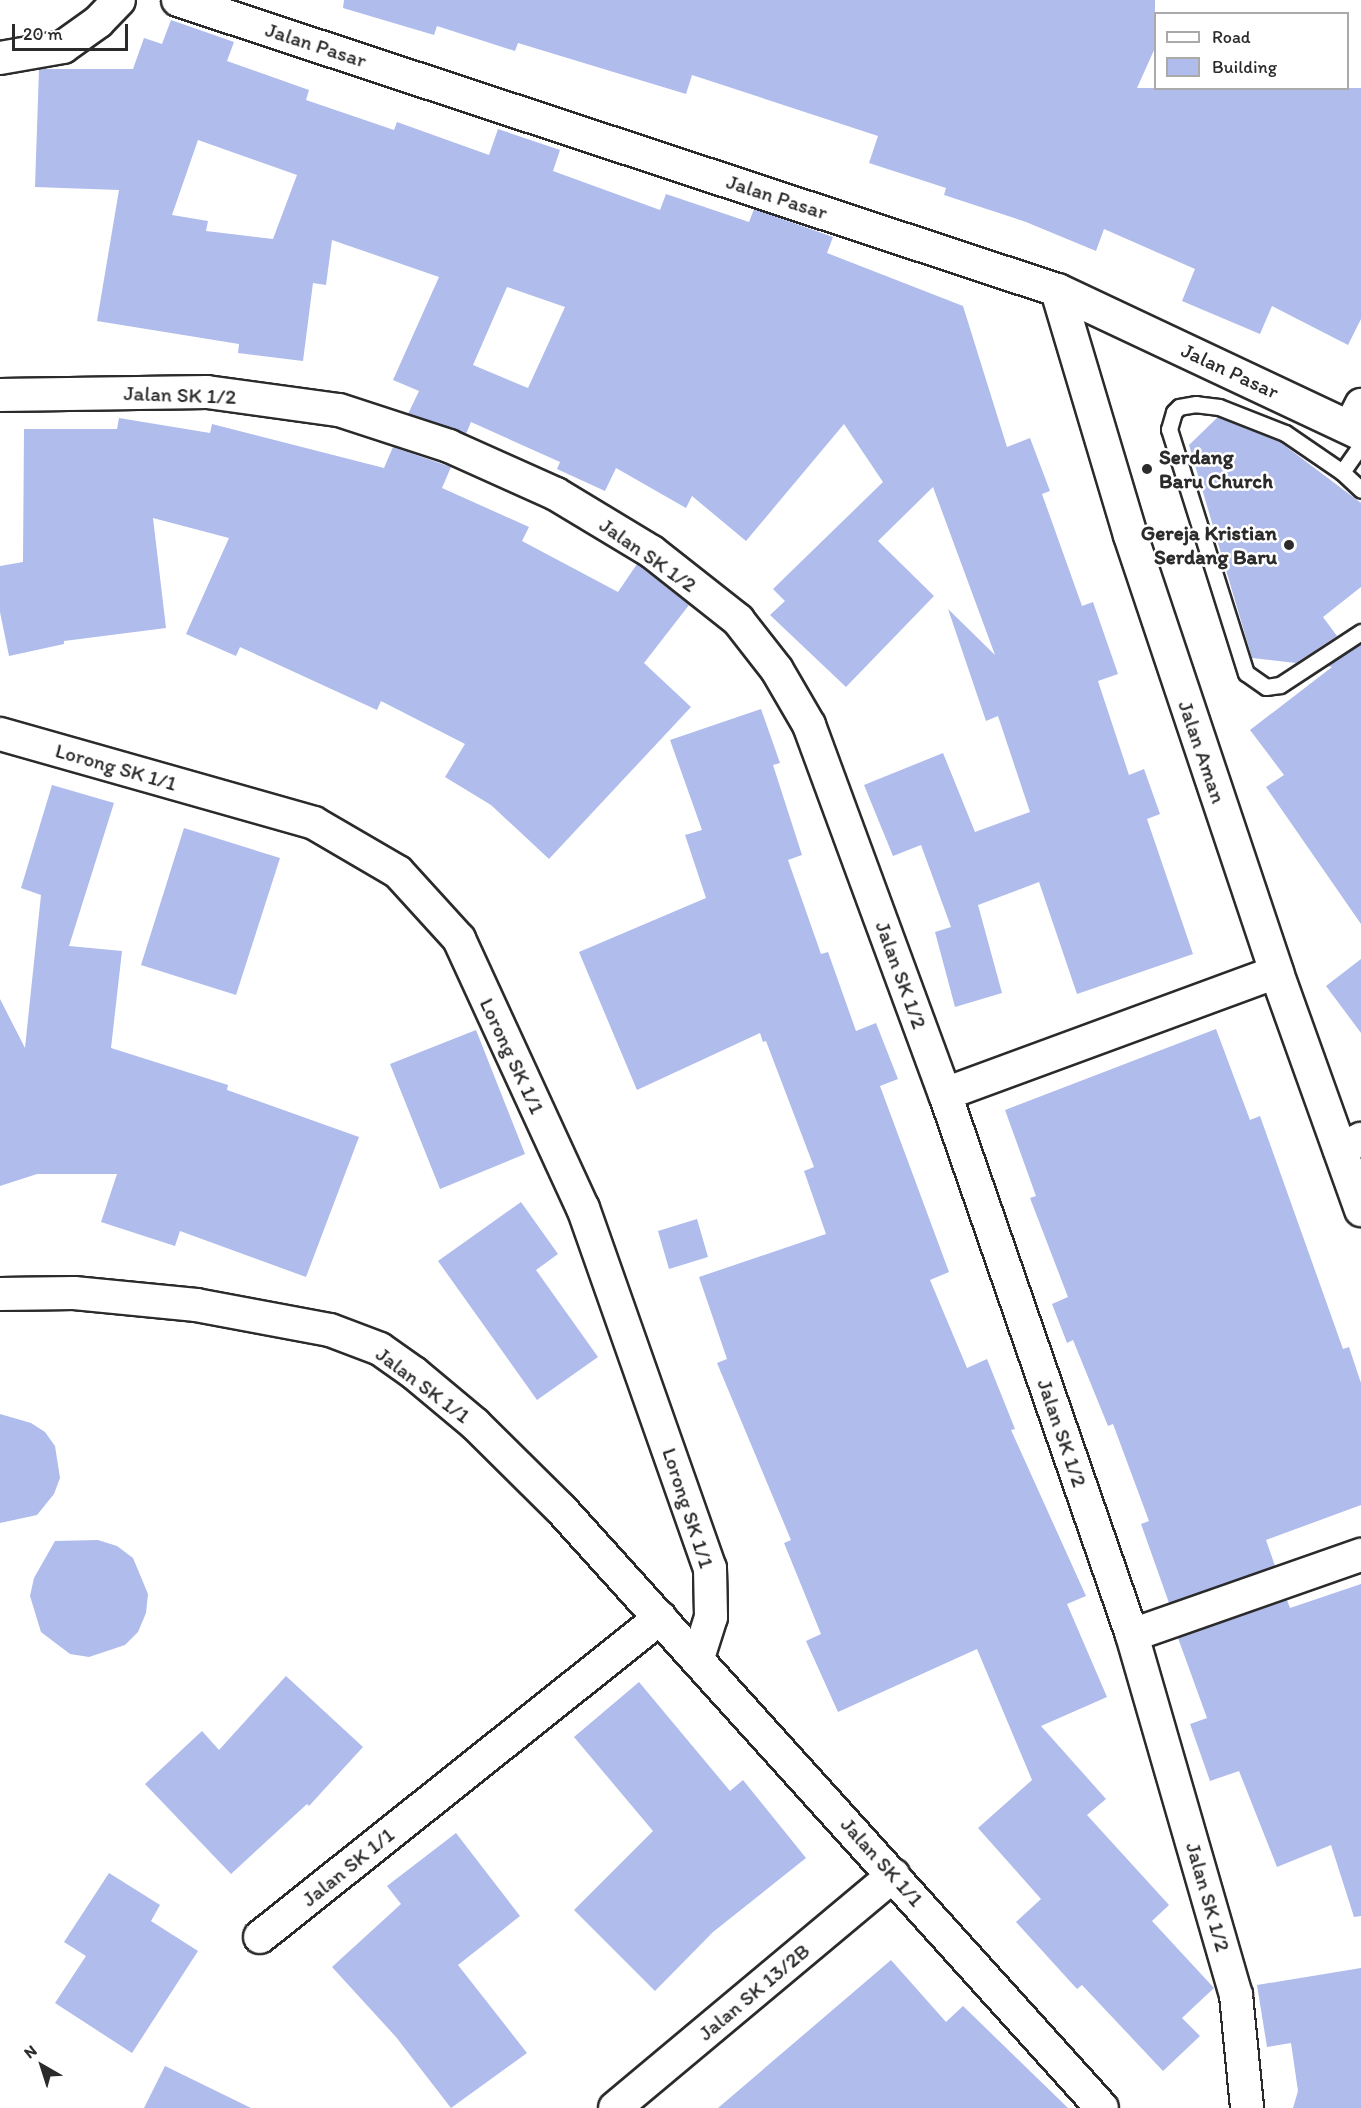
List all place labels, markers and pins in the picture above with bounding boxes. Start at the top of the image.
place label: Serdang Baru Church [1159,444,1274,494]
marker: Serdang Baru Church [1140,462,1154,476]
place label: Gereja Kristian Serdang Baru [1141,520,1277,570]
marker: Gereja Kristian Serdang Baru [1282,538,1296,552]

